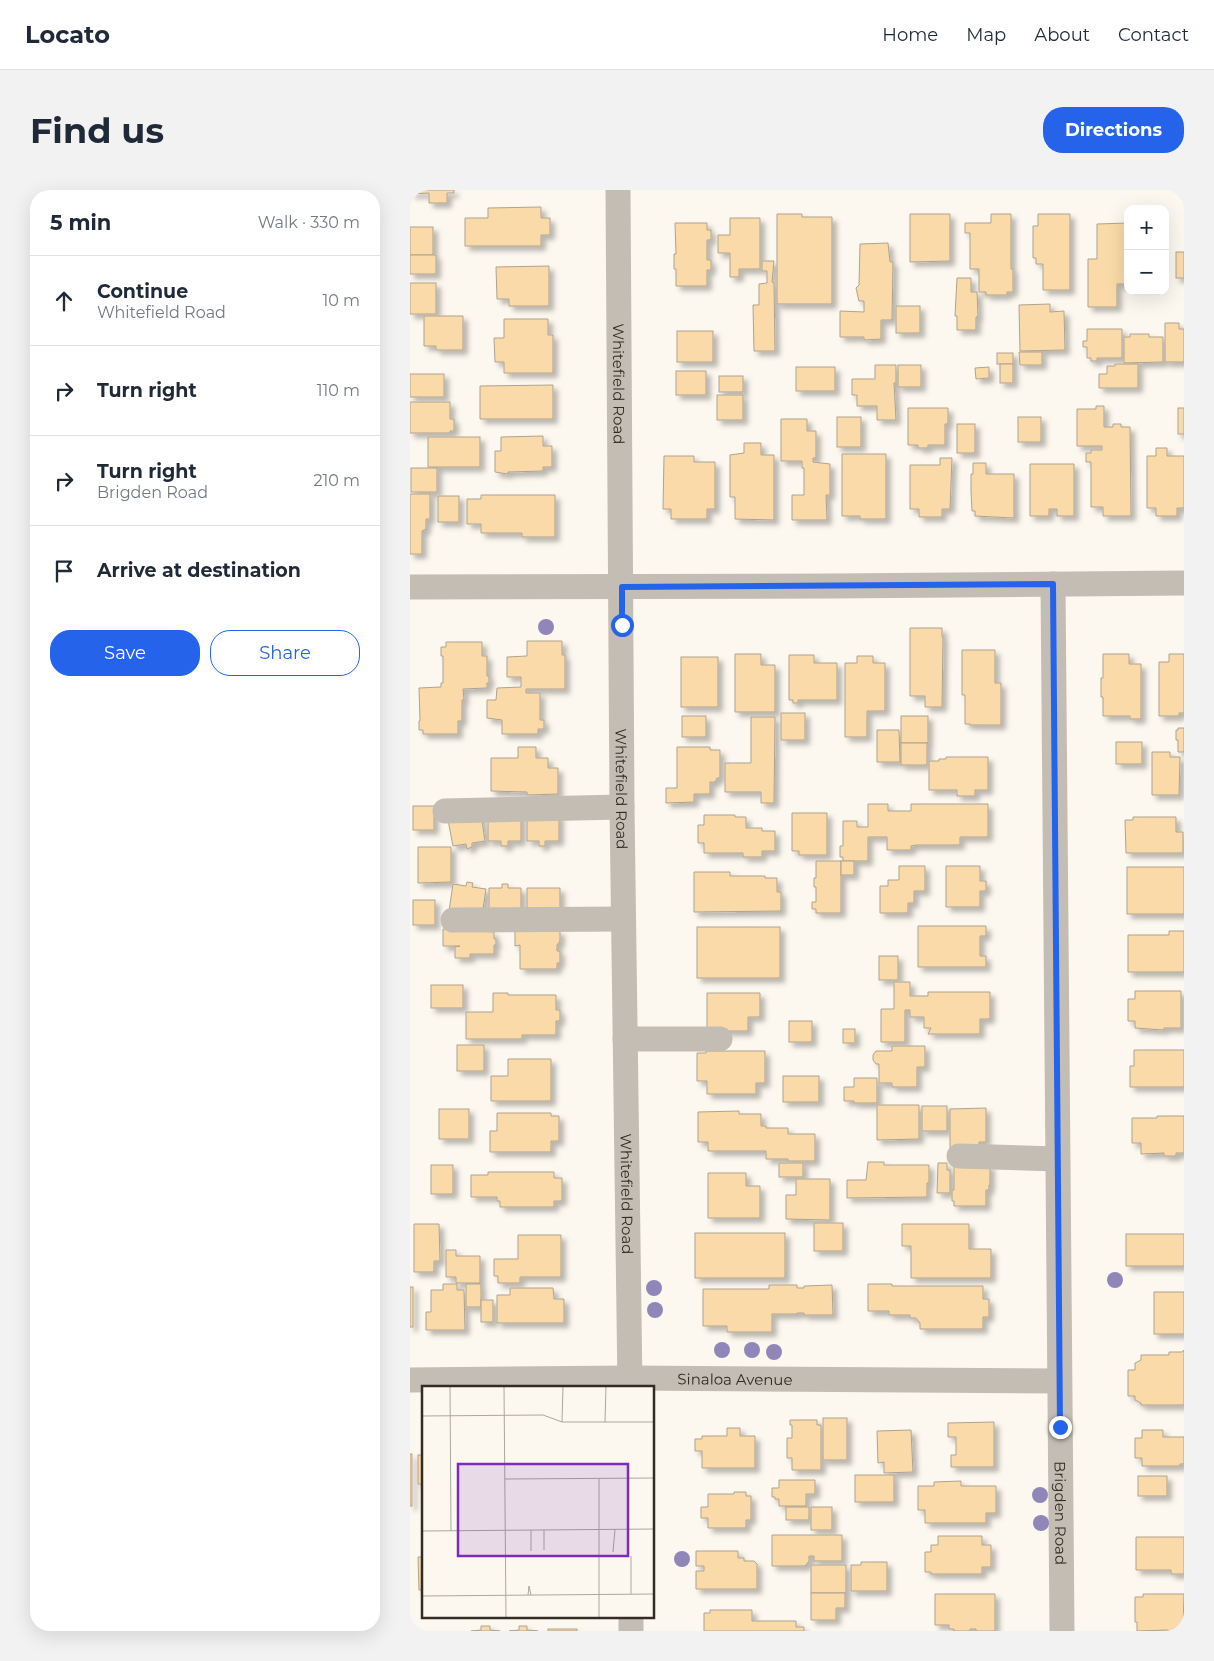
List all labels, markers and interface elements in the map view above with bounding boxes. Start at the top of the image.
text: Locato [25,20,110,49]
text: Home [882,24,938,46]
text: Map [966,24,1006,46]
text: About [1034,24,1090,46]
text: Contact [1118,24,1189,46]
button: Directions [1043,107,1184,153]
text: Find us [30,109,164,152]
map controls [1124,205,1169,295]
button: + [1124,205,1169,250]
text: 5 min [50,210,111,235]
text: Walk · 330 m [258,213,360,232]
button: − [1124,250,1169,295]
text: Continue [97,280,188,303]
icon: ahead [50,287,78,315]
text: 10 m [322,291,360,310]
text: Whitefield Road [97,303,226,322]
street label: Whitefield Road [609,323,629,445]
icon: right [50,377,78,405]
text: Turn right [97,379,197,402]
text: 110 m [317,381,360,400]
text: Turn right [97,460,197,483]
icon: right [50,467,78,495]
text: 210 m [313,471,360,490]
text: Brigden Road [97,483,208,502]
icon: arrive [50,557,78,585]
text: Arrive at destination [97,559,301,582]
route start [611,614,634,637]
button: Save [50,630,200,676]
button: Share [210,630,360,676]
street label: Whitefield Road [612,728,632,850]
street label: Whitefield Road [617,1133,638,1255]
street label: Sinaloa Avenue [677,1369,793,1389]
inset map [422,1386,655,1618]
route end [1049,1416,1072,1439]
street label: Brigden Road [1051,1461,1071,1565]

